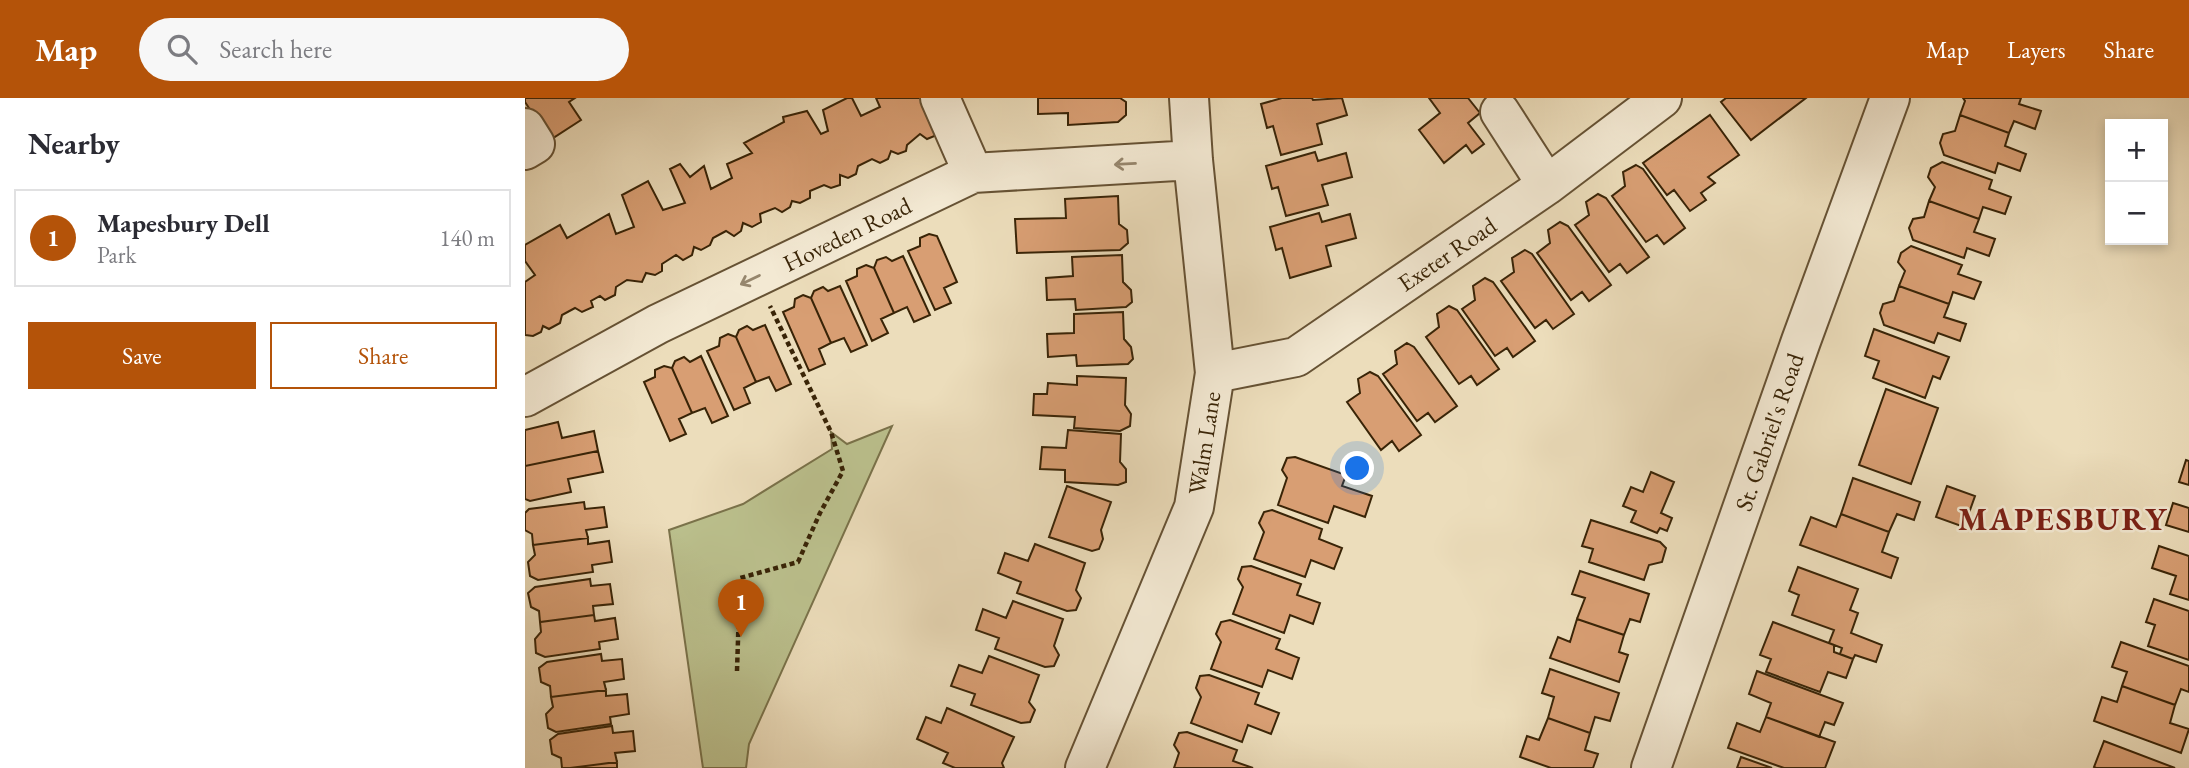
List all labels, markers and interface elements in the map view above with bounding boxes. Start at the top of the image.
search box [139,18,629,81]
text: Map [35,28,97,71]
icon: search [163,30,201,68]
text: Search here [219,32,332,66]
text: Map [1926,34,1969,65]
text: Layers [2007,34,2066,65]
text: Share [2104,34,2154,65]
map controls [2105,119,2168,245]
button: + [2105,119,2168,182]
text: Nearby [28,124,120,163]
one-way arrow [1114,158,1137,171]
button: − [2105,182,2168,245]
street label: Hoveden Road [778,189,917,278]
text: Mapesbury Dell [97,206,270,240]
street label: Exeter Road [1392,209,1503,298]
text: 1 [47,223,59,253]
text: 140 m [439,223,495,253]
text: Park [97,240,136,270]
one-way arrow [740,273,761,287]
button: Save [28,322,256,389]
button: Share [270,322,497,389]
street label: St. Gabriel's Road [1727,348,1811,515]
street label: Walm Lane [1181,389,1227,497]
your location [1340,451,1374,485]
district label: MAPESBURY [1958,498,2168,540]
pin: 1 [718,579,764,637]

